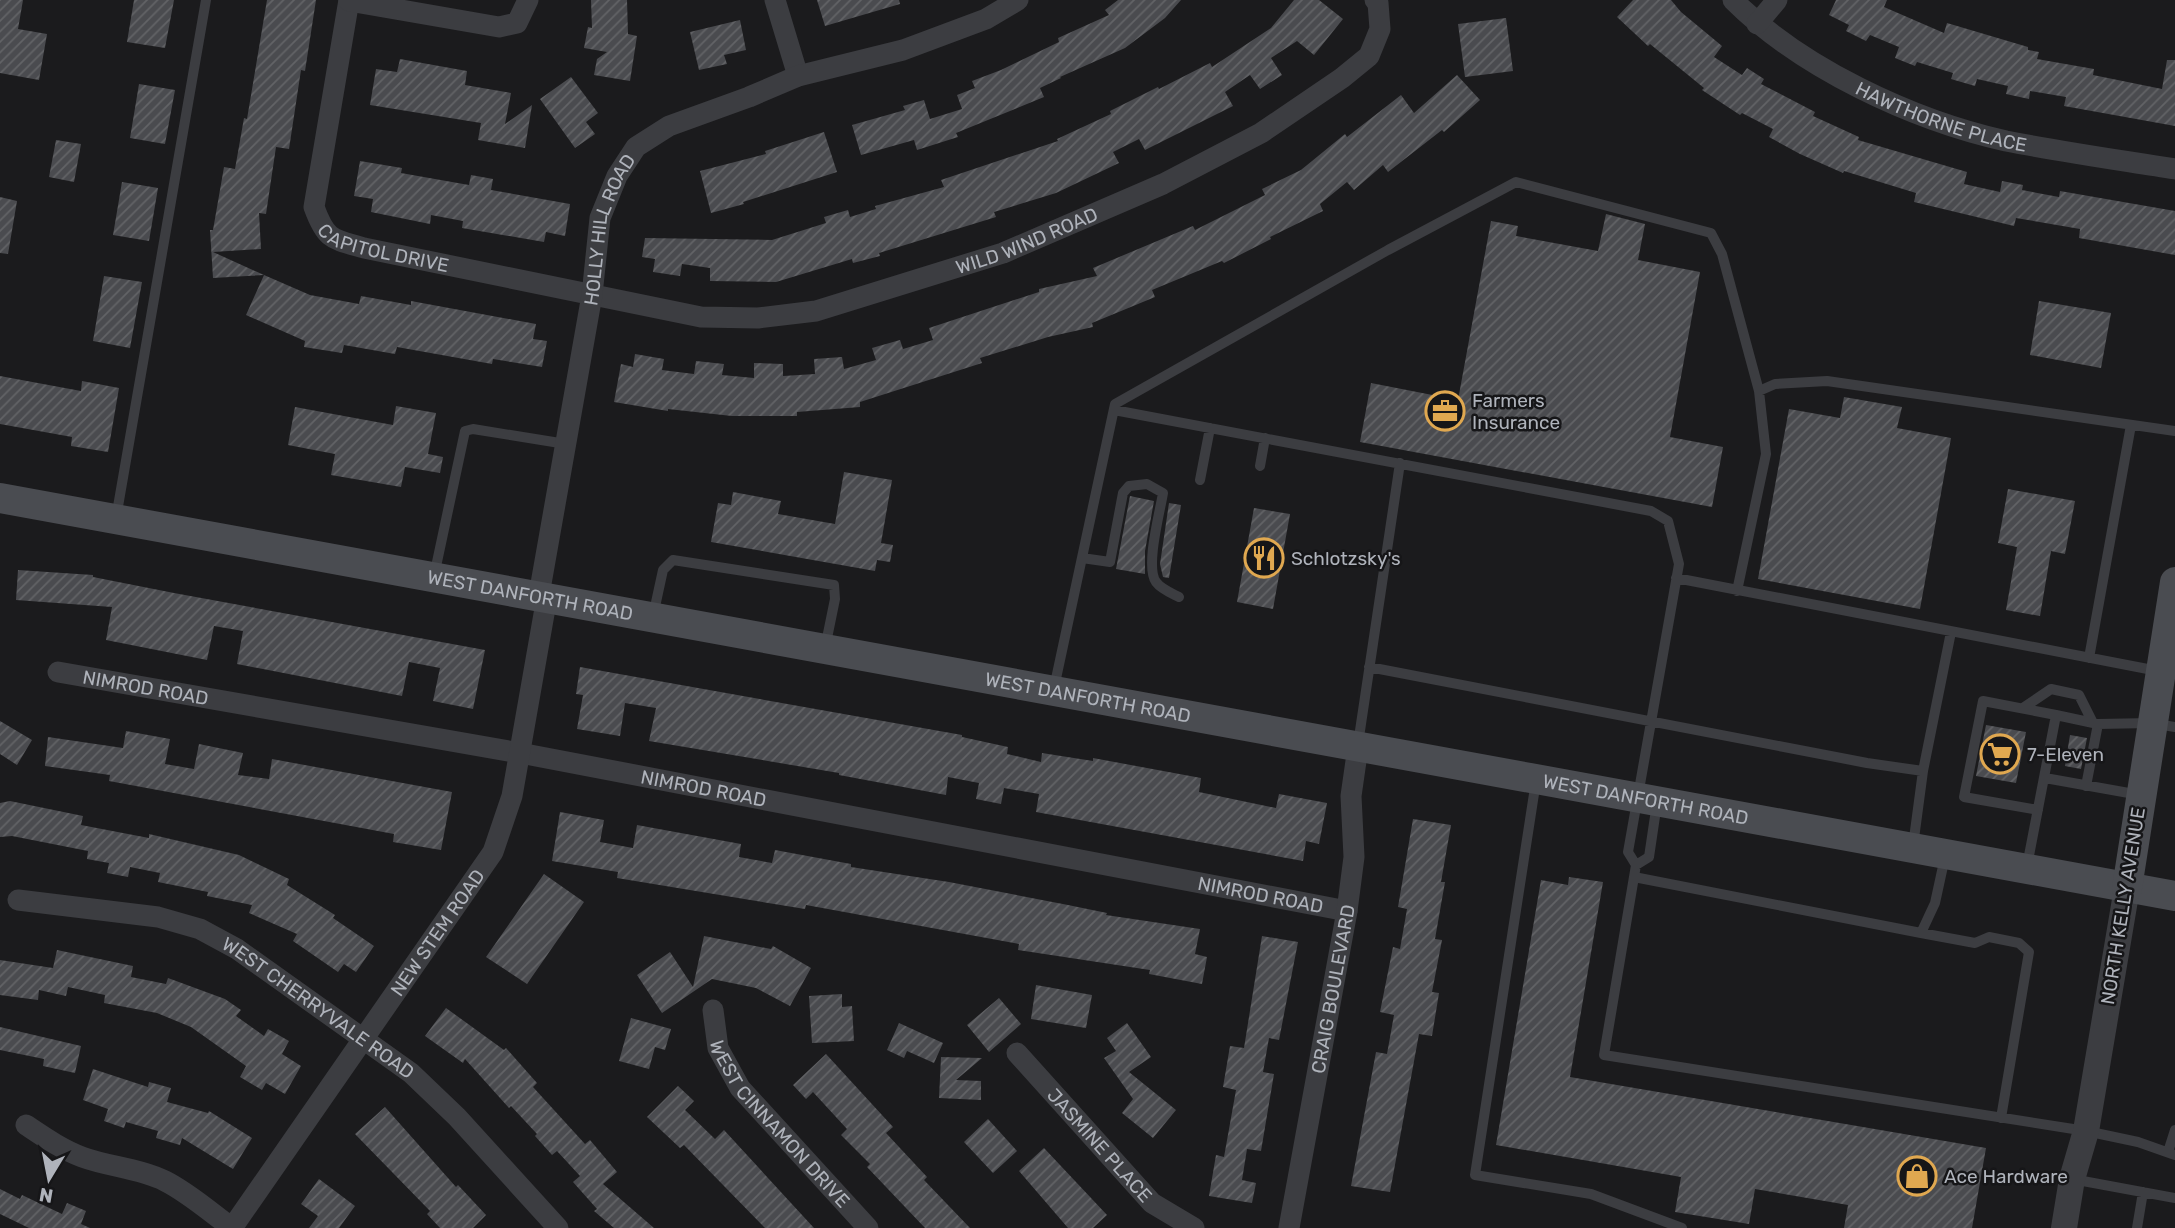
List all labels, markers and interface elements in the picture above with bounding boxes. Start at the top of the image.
street label: HAWTHORNE PLACE [1852,77,2029,156]
street label: HOLLY HILL ROAD [579,149,640,307]
street label: WILD WIND ROAD [953,202,1101,278]
street label: CAPITOL DRIVE [313,219,451,277]
place label: Farmers Insurance [1472,389,1560,434]
office icon: Farmers Insurance [1424,390,1466,432]
restaurant icon: Schlotzsky's [1243,537,1285,579]
place label: Schlotzsky's [1291,547,1401,570]
street label: WEST DANFORTH ROAD [425,565,635,625]
street label: NIMROD ROAD [81,665,210,710]
street label: WEST DANFORTH ROAD [983,667,1193,727]
supermarket icon: 7-Eleven [1979,733,2021,775]
place label: 7-Eleven [2027,743,2104,766]
street label: NIMROD ROAD [639,765,768,811]
street label: WEST DANFORTH ROAD [1541,769,1750,829]
street label: NORTH KELLY AVENUE [2096,806,2150,1006]
street label: NEW STEM ROAD [385,865,489,1000]
street label: NIMROD ROAD [1196,871,1325,918]
street label: CRAIG BOULEVARD [1306,903,1359,1075]
street label: WEST CHERRYVALE ROAD [218,932,419,1083]
street label: WEST CINNAMON DRIVE [706,1039,855,1212]
street label: JASMINE PLACE [1043,1083,1157,1207]
north arrow [14,1144,84,1214]
shop icon: Ace Hardware [1896,1155,1938,1197]
place label: Ace Hardware [1944,1165,2068,1188]
text: N [37,1183,55,1208]

